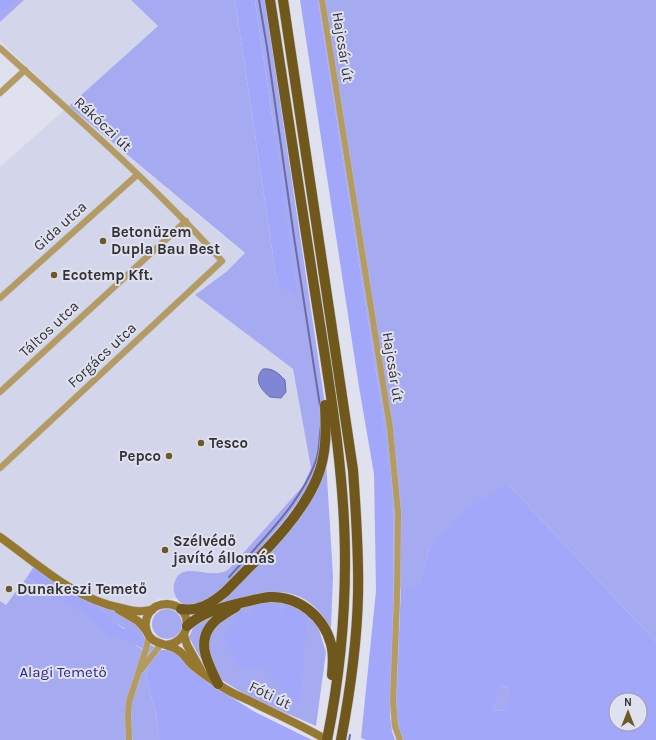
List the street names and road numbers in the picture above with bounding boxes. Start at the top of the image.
street label: Hajcsár út [329,11,357,84]
street label: Rákóczi út [71,93,136,155]
street label: Gida utca [30,197,90,255]
street label: Táltos utca [16,297,82,361]
street label: Forgács utca [64,319,140,391]
street label: Hajcsár út [379,331,407,404]
street label: Fóti út [246,677,294,713]

